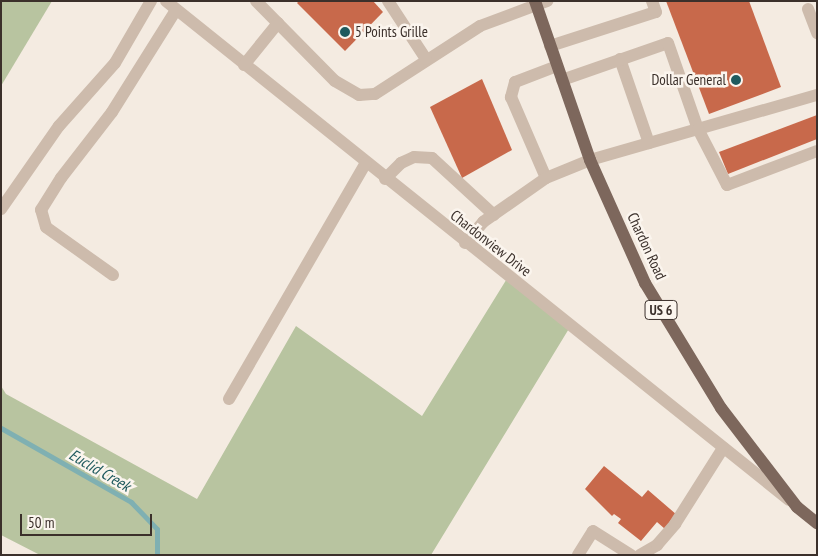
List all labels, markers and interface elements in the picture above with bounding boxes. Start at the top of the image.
place label: 5 Points Grille [355,23,428,41]
marker: 5 Points Grille [339,26,351,38]
place label: Dollar General [651,71,726,89]
marker: Dollar General [730,74,742,86]
street label: Chardonview Drive [447,206,535,280]
street label: Chardon Road [624,210,670,282]
road number: US 6 [644,298,678,322]
water label: Euclid Creek [66,445,134,495]
scale bar [22,504,155,536]
text: 50 m [28,513,54,532]

